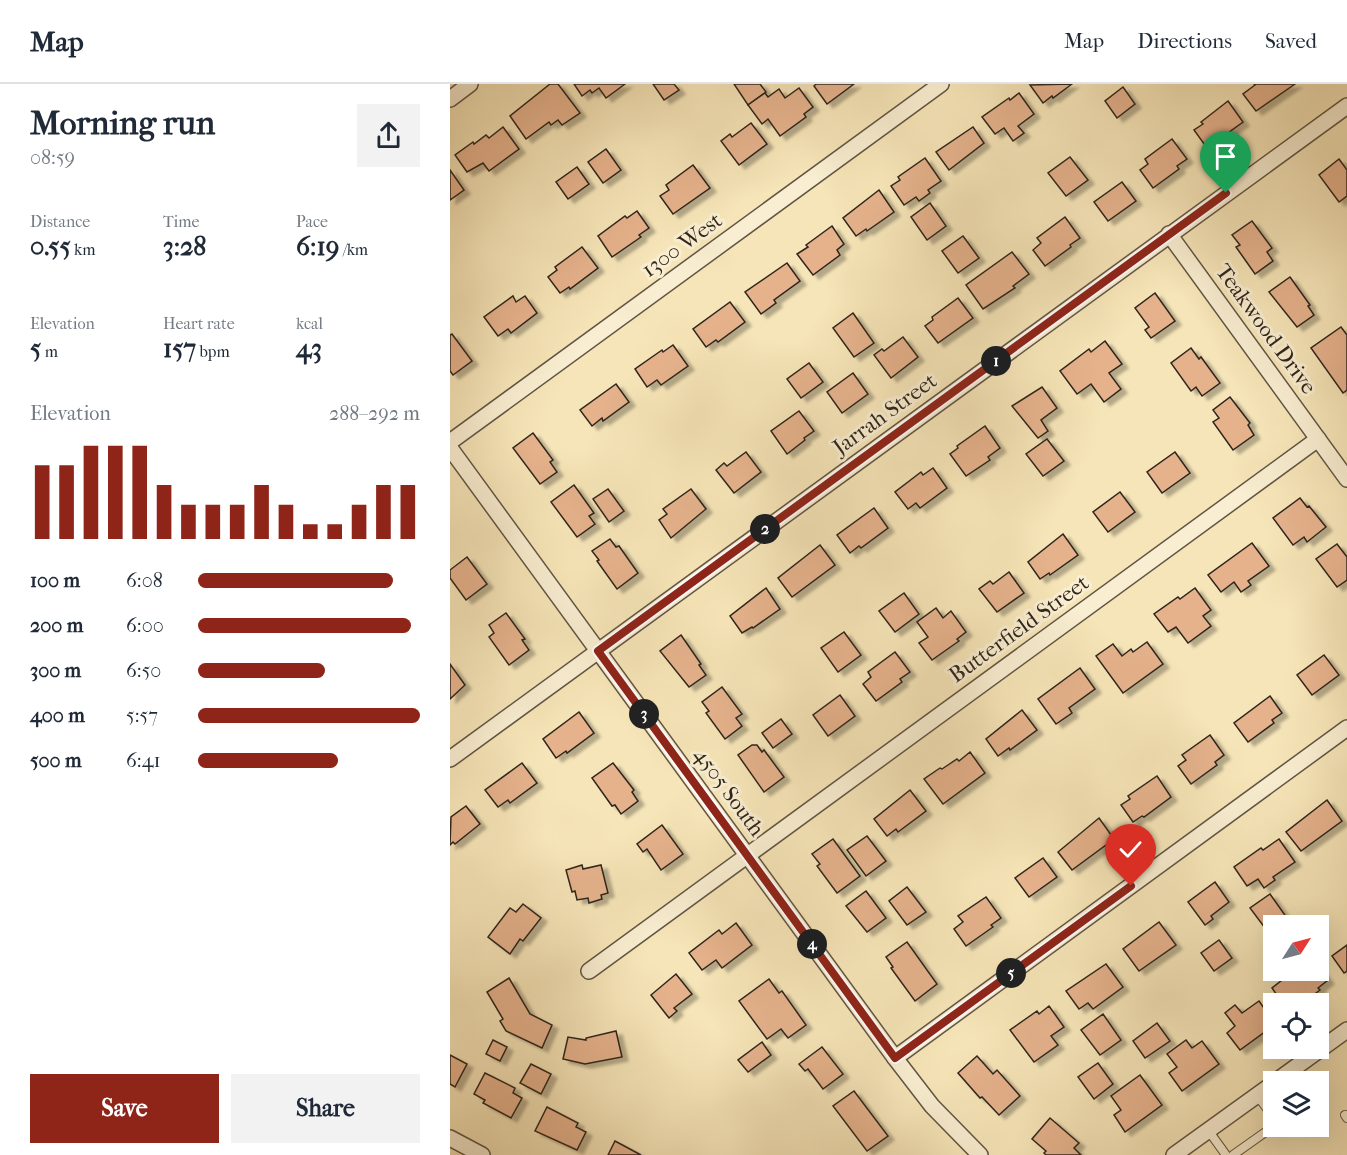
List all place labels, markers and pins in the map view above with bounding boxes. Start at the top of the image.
pin [1200,131,1251,193]
pin: 1 [981,346,1011,376]
pin: 2 [750,514,780,544]
pin: 3 [629,699,659,729]
pin [1105,824,1156,886]
pin: 4 [797,929,827,959]
pin: 5 [996,958,1026,988]

